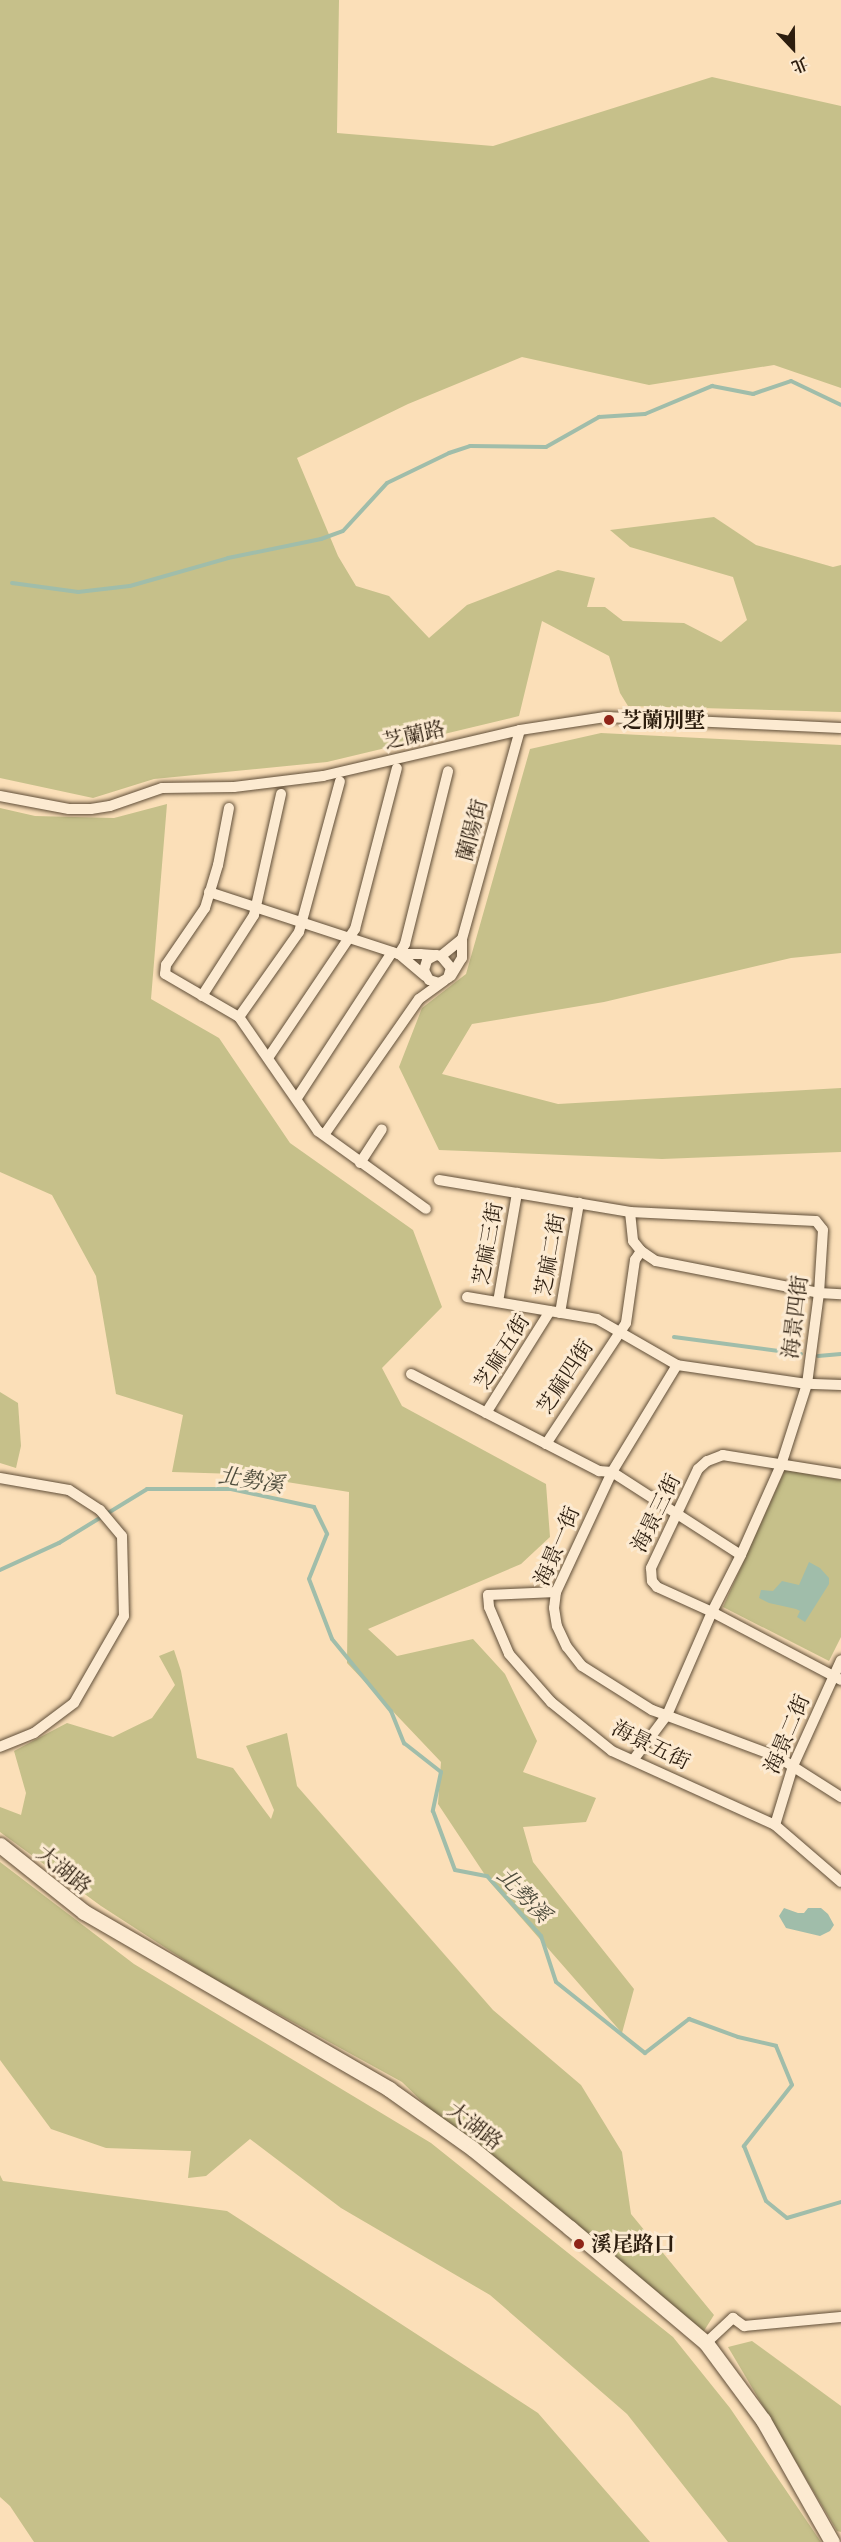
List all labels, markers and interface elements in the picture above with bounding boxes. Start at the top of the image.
north arrow [763,18,823,78]
text: 北 [789,52,811,78]
place label: 芝蘭別墅 [621,707,705,733]
marker: 芝蘭別墅 [602,713,616,727]
street label: 芝蘭路 [380,716,448,754]
street label: 蘭陽街 [452,796,492,864]
street label: 芝麻三街 [468,1200,508,1288]
street label: 芝麻二街 [530,1211,570,1299]
street label: 海景四街 [777,1274,813,1360]
street label: 芝麻五街 [469,1310,535,1394]
street label: 芝麻四街 [532,1335,598,1419]
water label: 北勢溪 [216,1462,286,1498]
street label: 海景三街 [626,1470,686,1556]
street label: 海景一街 [529,1502,585,1590]
street label: 海景二街 [759,1690,815,1778]
street label: 海景五街 [608,1715,694,1775]
street label: 大湖路 [32,1840,96,1900]
water label: 北勢溪 [492,1862,556,1928]
street label: 大湖路 [442,2097,508,2155]
place label: 溪尾路口 [591,2231,675,2257]
marker: 溪尾路口 [572,2237,586,2251]

